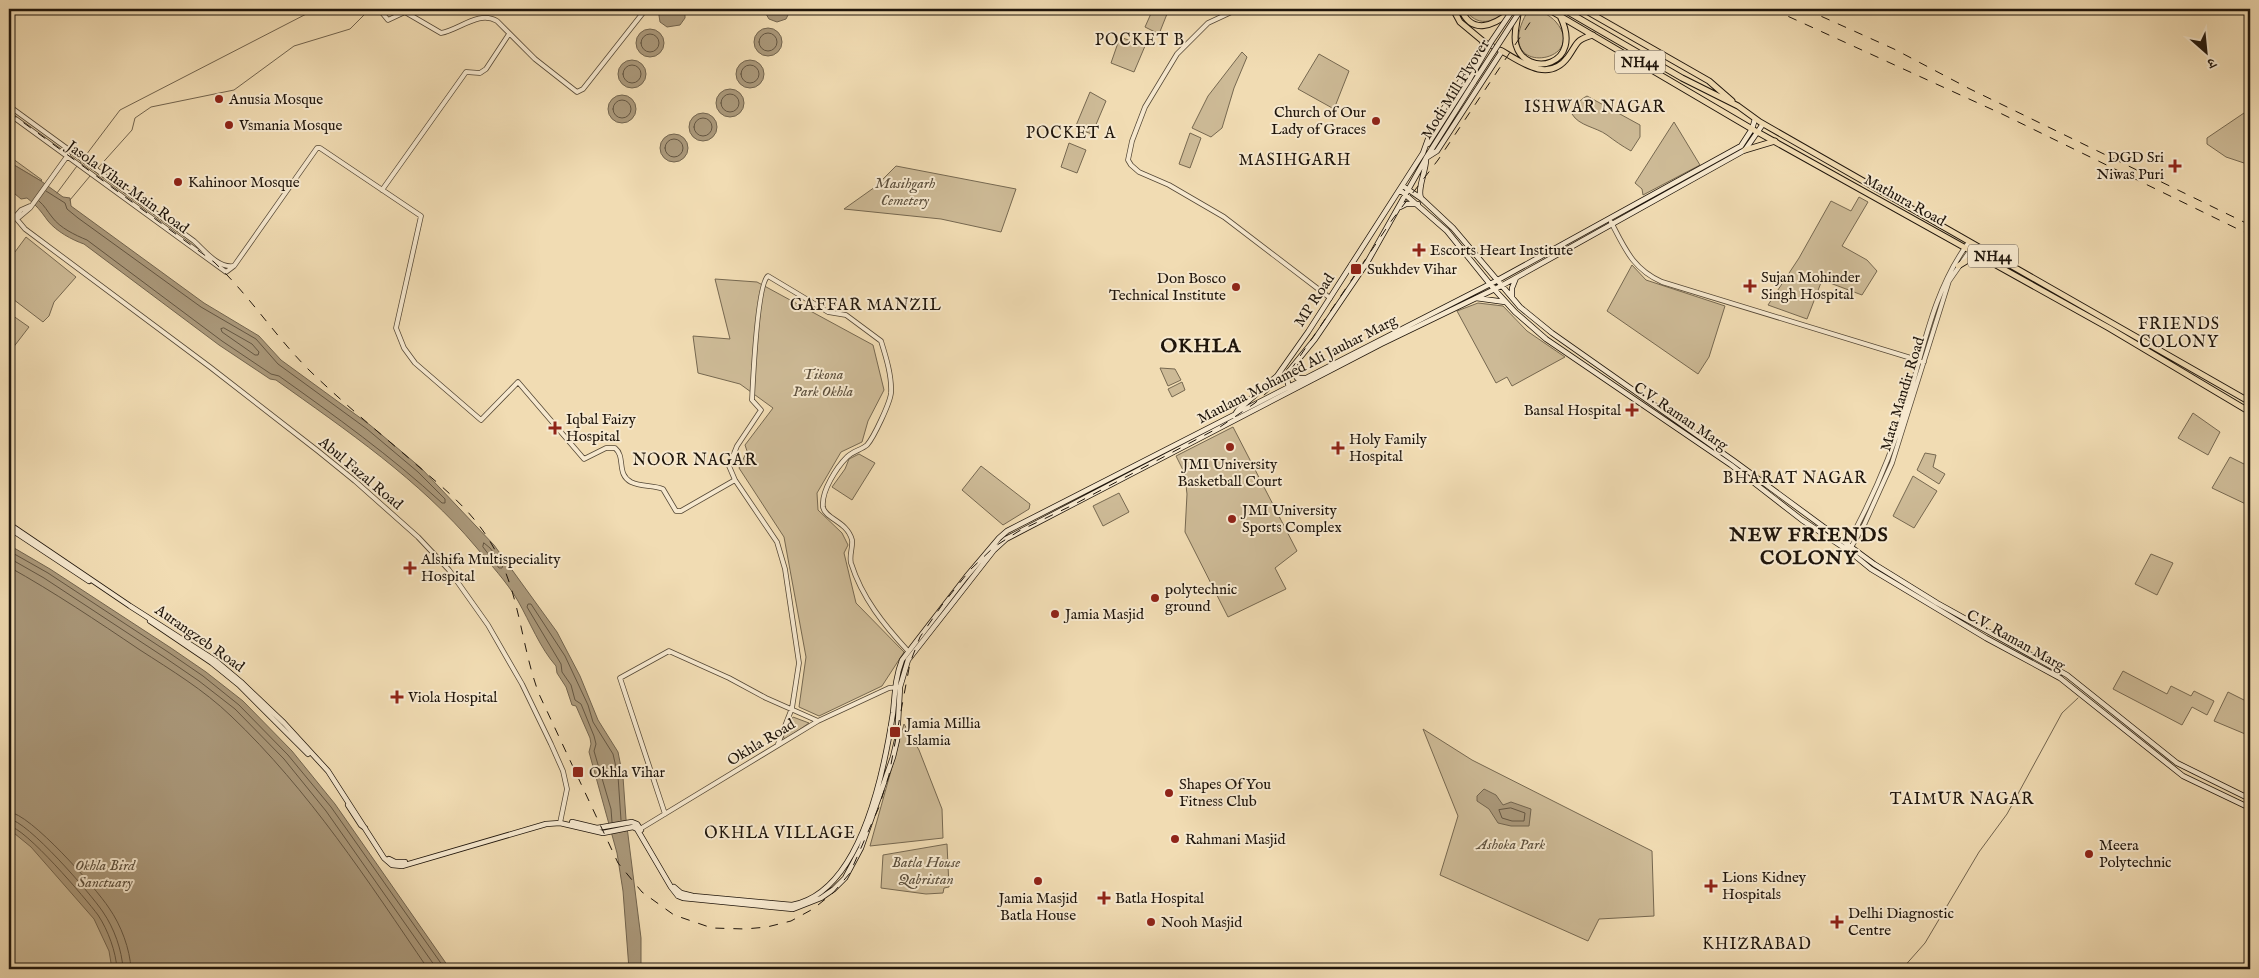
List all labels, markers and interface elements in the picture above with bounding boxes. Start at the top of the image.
north arrow [2182,28,2232,78]
district label: POCKET B [1095,31,1185,51]
street label: Modi Mill Flyover [1417,35,1494,143]
road number: NH44 [1615,51,1665,74]
text: उ [2203,53,2220,73]
place label: Anusia Mosque [228,90,323,109]
marker: Anusia Mosque [213,93,225,105]
district label: ISHWAR NAGAR [1524,98,1666,118]
place label: Church of Our Lady of Graces [1271,103,1366,139]
marker: Church of Our Lady of Graces [1370,115,1382,127]
place label: Vsmania Mosque [238,116,343,135]
marker: Vsmania Mosque [223,119,235,131]
district label: POCKET A [1026,124,1116,144]
street label: Jasola Vihar Main Road [61,136,193,239]
place label: DGD Sri Niwas Puri [2096,148,2164,184]
district label: MASIHGARH [1239,151,1351,171]
marker: DGD Sri Niwas Puri [2168,159,2182,173]
street label: Mathura Road [1861,170,1950,231]
place label: Kahinoor Mosque [188,173,300,192]
park label: Masihgarh Cemetery [875,174,936,210]
marker: Kahinoor Mosque [172,176,184,188]
place label: Escorts Heart Institute [1430,241,1573,260]
marker: Escorts Heart Institute [1412,243,1426,257]
road number: NH44 [1968,245,2018,268]
place label: Sukhdev Vihar [1367,260,1458,279]
marker: Sukhdev Vihar [1349,262,1363,276]
place label: Sujan Mohinder Singh Hospital [1761,268,1861,304]
place label: Don Bosco Technical Institute [1109,269,1226,305]
street label: MP Road [1290,269,1339,331]
marker: Sujan Mohinder Singh Hospital [1743,279,1757,293]
marker: Don Bosco Technical Institute [1230,281,1242,293]
district label: GAFFAR MANZIL [790,296,942,316]
street label: Maulana Mohamed Ali Jauhar Marg [1194,310,1401,428]
district label: FRIENDS COLONY [2138,315,2220,353]
district label: OKHLA [1161,334,1242,359]
street label: Mata Mandir Road [1876,334,1929,454]
park label: Tikona Park Okhla [793,365,854,401]
street label: C.V. Raman Marg [1630,378,1732,456]
place label: Bansal Hospital [1524,401,1622,420]
marker: Bansal Hospital [1625,403,1639,417]
place label: Iqbal Faizy Hospital [566,410,636,446]
marker: Iqbal Faizy Hospital [548,421,562,435]
place label: Holy Family Hospital [1349,430,1428,466]
street label: Abul Fazal Road [314,432,407,515]
marker: JMI University Basketball Court [1224,441,1236,453]
marker: Holy Family Hospital [1331,441,1345,455]
district label: NOOR NAGAR [632,451,758,471]
place label: JMI University Basketball Court [1178,455,1282,491]
district label: BHARAT NAGAR [1723,469,1867,489]
place label: JMI University Sports Complex [1240,501,1342,537]
marker: JMI University Sports Complex [1226,513,1238,525]
district label: NEW FRIENDS COLONY [1728,523,1889,571]
place label: Alshifa Multispeciality Hospital [420,550,561,586]
marker: Alshifa Multispeciality Hospital [403,561,417,575]
place label: polytechnic ground [1165,580,1237,616]
marker: polytechnic ground [1149,592,1161,604]
street label: Aurangzeb Road [150,600,249,677]
place label: Jamia Masjid [1063,605,1145,624]
street label: C.V. Raman Marg [1963,605,2069,676]
marker: Jamia Masjid [1049,608,1061,620]
place label: Viola Hospital [407,688,498,707]
marker: Viola Hospital [390,690,404,704]
street label: Okhla Road [724,714,800,770]
place label: Jamia Millia Islamia [904,714,981,750]
marker: Jamia Millia Islamia [888,725,902,739]
place label: Okhla Vihar [589,763,666,782]
marker: Okhla Vihar [571,765,585,779]
place label: Shapes Of You Fitness Club [1179,775,1271,811]
marker: Shapes Of You Fitness Club [1163,787,1175,799]
district label: TAIMUR NAGAR [1890,790,2034,810]
district label: OKHLA VILLAGE [704,824,856,844]
place label: Rahmani Masjid [1185,830,1287,849]
marker: Rahmani Masjid [1169,833,1181,845]
park label: Ashoka Park [1475,835,1545,854]
place label: Meera Polytechnic [2099,836,2172,872]
marker: Meera Polytechnic [2083,848,2095,860]
park label: Batla House Qabristan [892,853,960,889]
park label: Okhla Bird Sanctuary [75,856,136,892]
place label: Lions Kidney Hospitals [1722,868,1807,904]
marker: Jamia Masjid Batla House [1032,875,1044,887]
marker: Lions Kidney Hospitals [1704,879,1718,893]
place label: Jamia Masjid Batla House [997,889,1078,925]
place label: Batla Hospital [1115,889,1205,908]
marker: Batla Hospital [1097,891,1111,905]
place label: Delhi Diagnostic Centre [1848,904,1954,940]
place label: Nooh Masjid [1161,913,1243,932]
marker: Delhi Diagnostic Centre [1830,915,1844,929]
marker: Nooh Masjid [1145,916,1157,928]
district label: KHIZRABAD [1702,935,1812,955]

